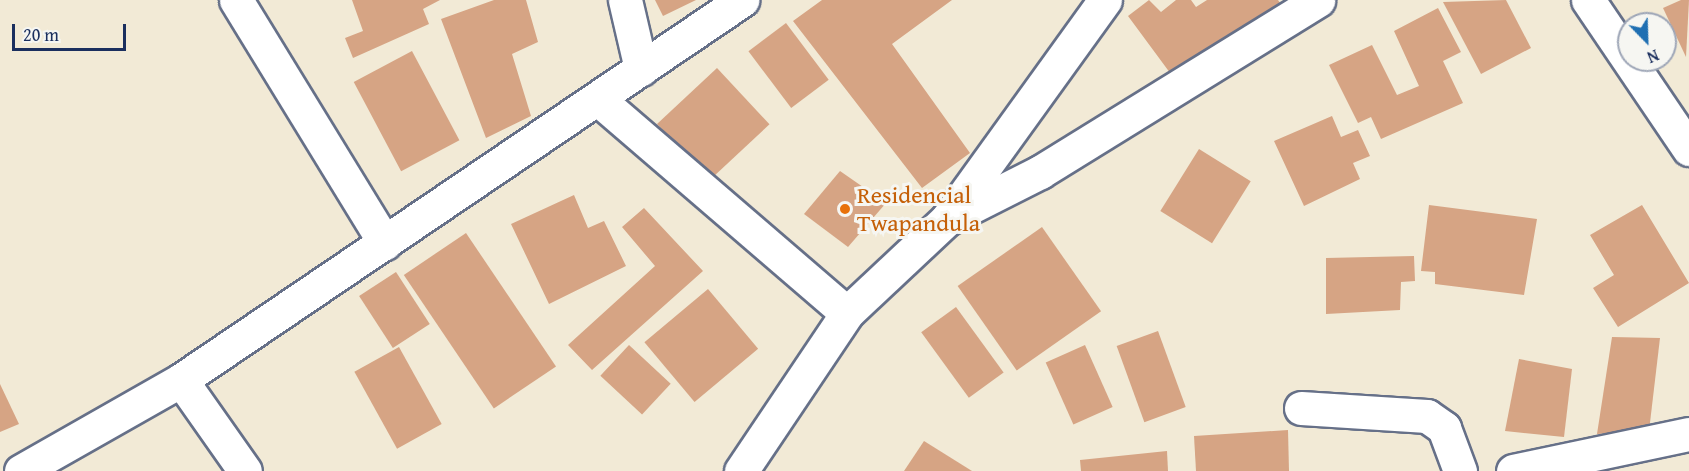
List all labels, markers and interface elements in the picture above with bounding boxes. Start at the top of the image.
scale bar [15,12,129,50]
north arrow [1617,12,1677,72]
text: 20 m [23,21,59,48]
text: N [1644,44,1663,70]
place label: Residencial Twapandula [857,181,980,237]
marker: Residencial Twapandula [838,202,852,216]

